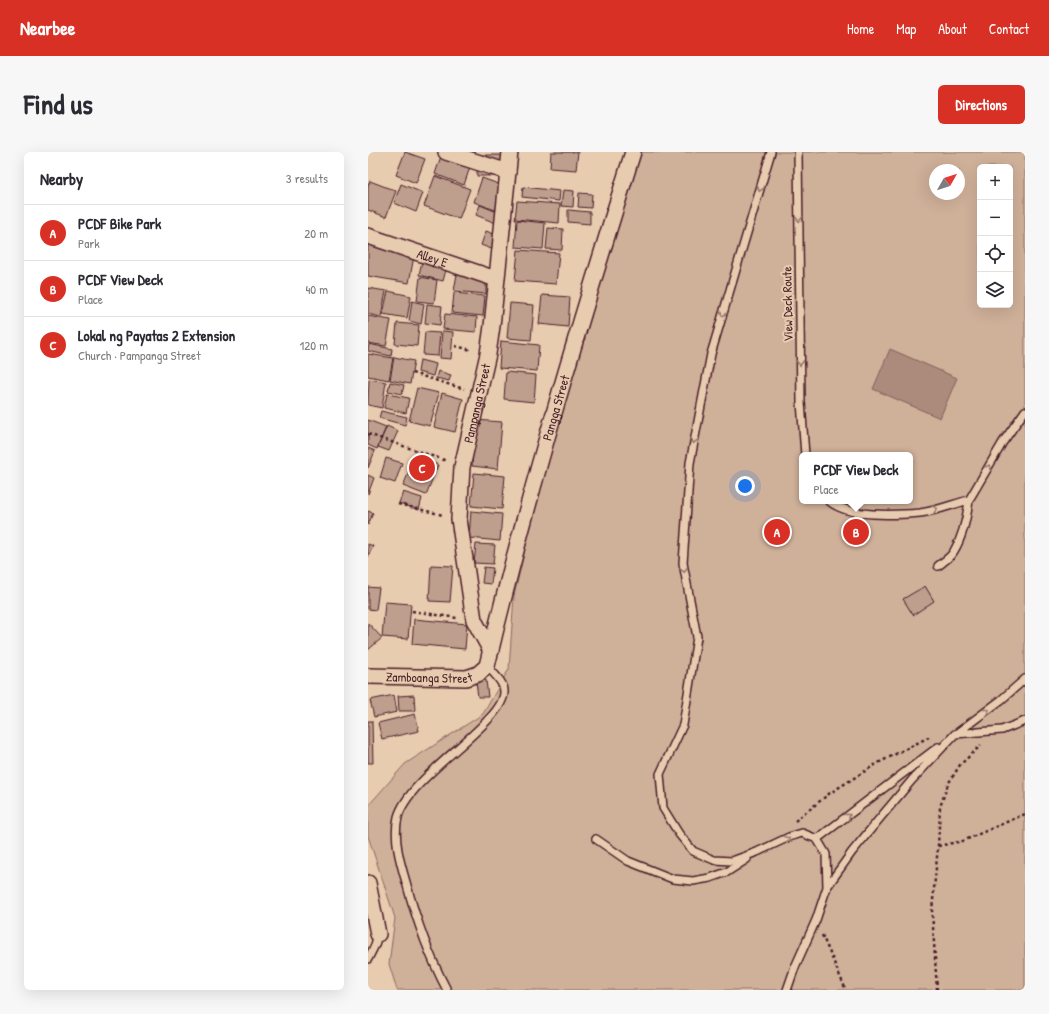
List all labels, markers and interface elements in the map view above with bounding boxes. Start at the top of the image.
text: Nearbee [20,15,75,41]
text: Home [847,19,874,38]
text: Map [896,19,916,38]
text: About [938,19,967,38]
text: Contact [989,19,1029,38]
text: Find us [24,85,93,123]
button: Directions [938,85,1025,124]
north arrow [929,164,965,200]
map controls [977,164,1013,308]
button: + [977,164,1013,200]
text: Nearby [40,167,83,190]
text: 3 results [286,169,328,187]
one-way arrow [756,186,765,193]
button: − [977,200,1013,236]
text: PCDF Bike Park [78,213,161,234]
one-way arrow [795,216,803,222]
text: A [50,224,56,242]
text: 20 m [304,224,328,242]
text: Park [78,234,100,252]
button: locate [977,236,1013,272]
street label: Alley E [415,244,450,271]
street label: View Deck Route [777,266,797,342]
text: PCDF View Deck [78,269,163,290]
button: layers [977,272,1013,308]
text: B [50,280,56,298]
text: 40 m [305,280,328,298]
text: Place [78,290,103,308]
one-way arrow [719,310,728,317]
text: Lokal ng Payatas 2 Extension [78,325,235,346]
text: C [49,336,57,354]
text: 120 m [300,336,328,354]
text: Church · Pampanga Street [78,346,201,364]
one-way arrow [796,360,804,366]
street label: Pampanga Street [459,361,495,445]
street label: Pangga Street [538,372,574,442]
one-way arrow [691,438,699,444]
popup [799,452,913,504]
pin: C [409,453,435,483]
text: PCDF View Deck [814,459,898,480]
one-way arrow [984,464,992,471]
your location [735,476,755,496]
text: Place [814,480,839,498]
one-way arrow [932,505,939,514]
pin: A [764,517,790,547]
pin: B [843,517,869,547]
one-way arrow [680,567,688,573]
street label: Zamboanga Street [386,667,475,687]
one-way arrow [982,709,989,716]
one-way arrow [844,814,851,821]
one-way arrow [783,835,790,843]

